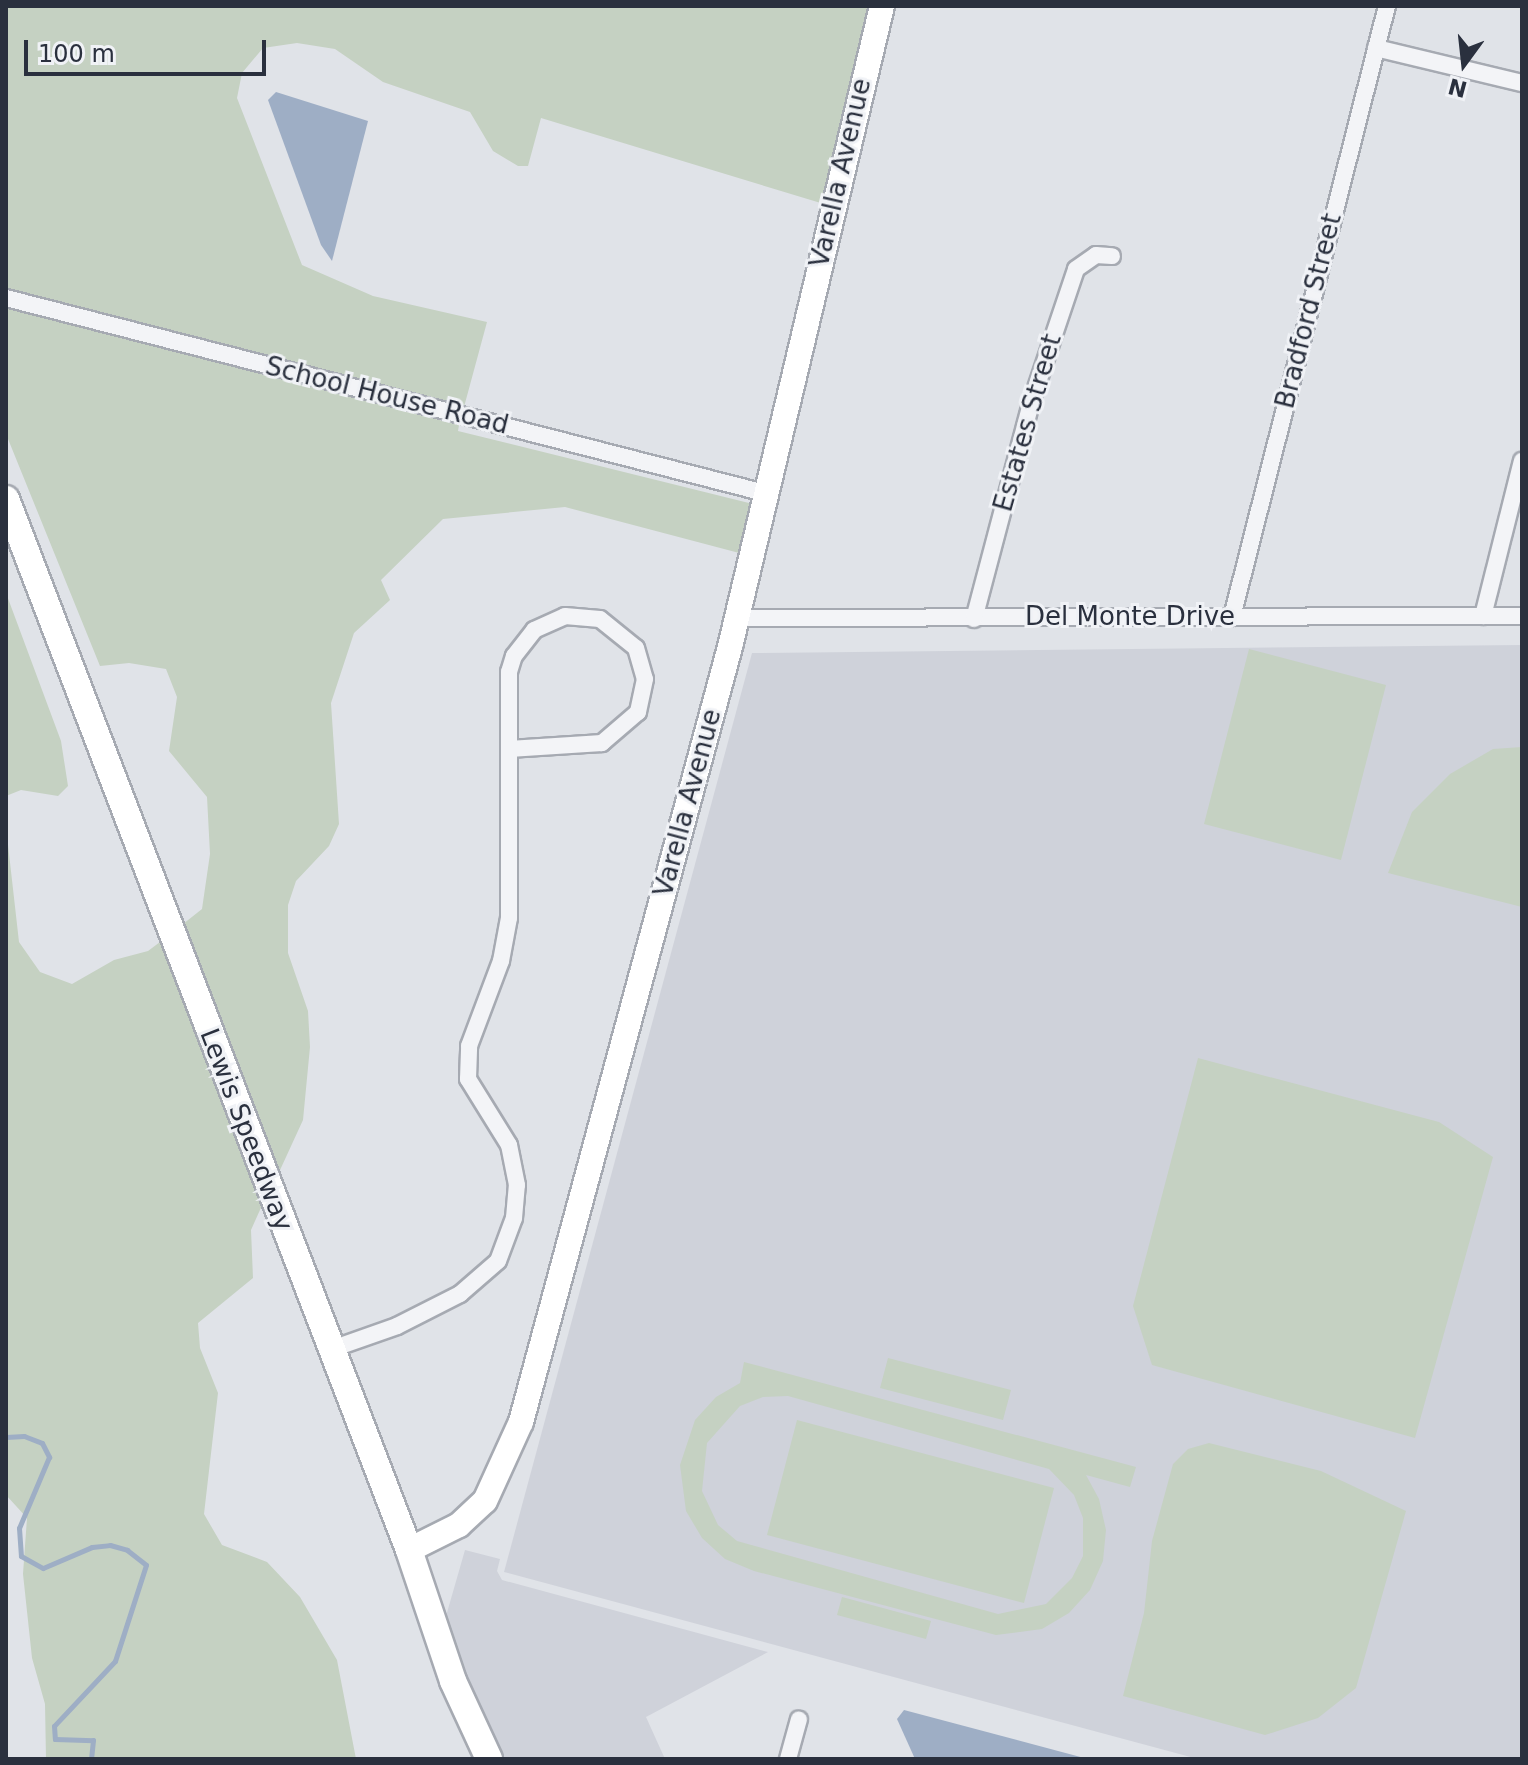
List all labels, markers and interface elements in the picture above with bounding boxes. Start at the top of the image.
scale bar [28,24,270,74]
north arrow [1424,24,1504,104]
text: 100 m [38,40,115,68]
text: N [1446,73,1470,102]
street label: Varella Avenue [804,75,878,271]
street label: Bradford Street [1270,210,1348,412]
street label: Estates Street [988,331,1068,515]
street label: School House Road [262,351,512,441]
street label: Del Monte Drive [1025,601,1235,633]
street label: Varella Avenue [648,706,728,900]
street label: Lewis Speedway [193,1024,299,1236]

